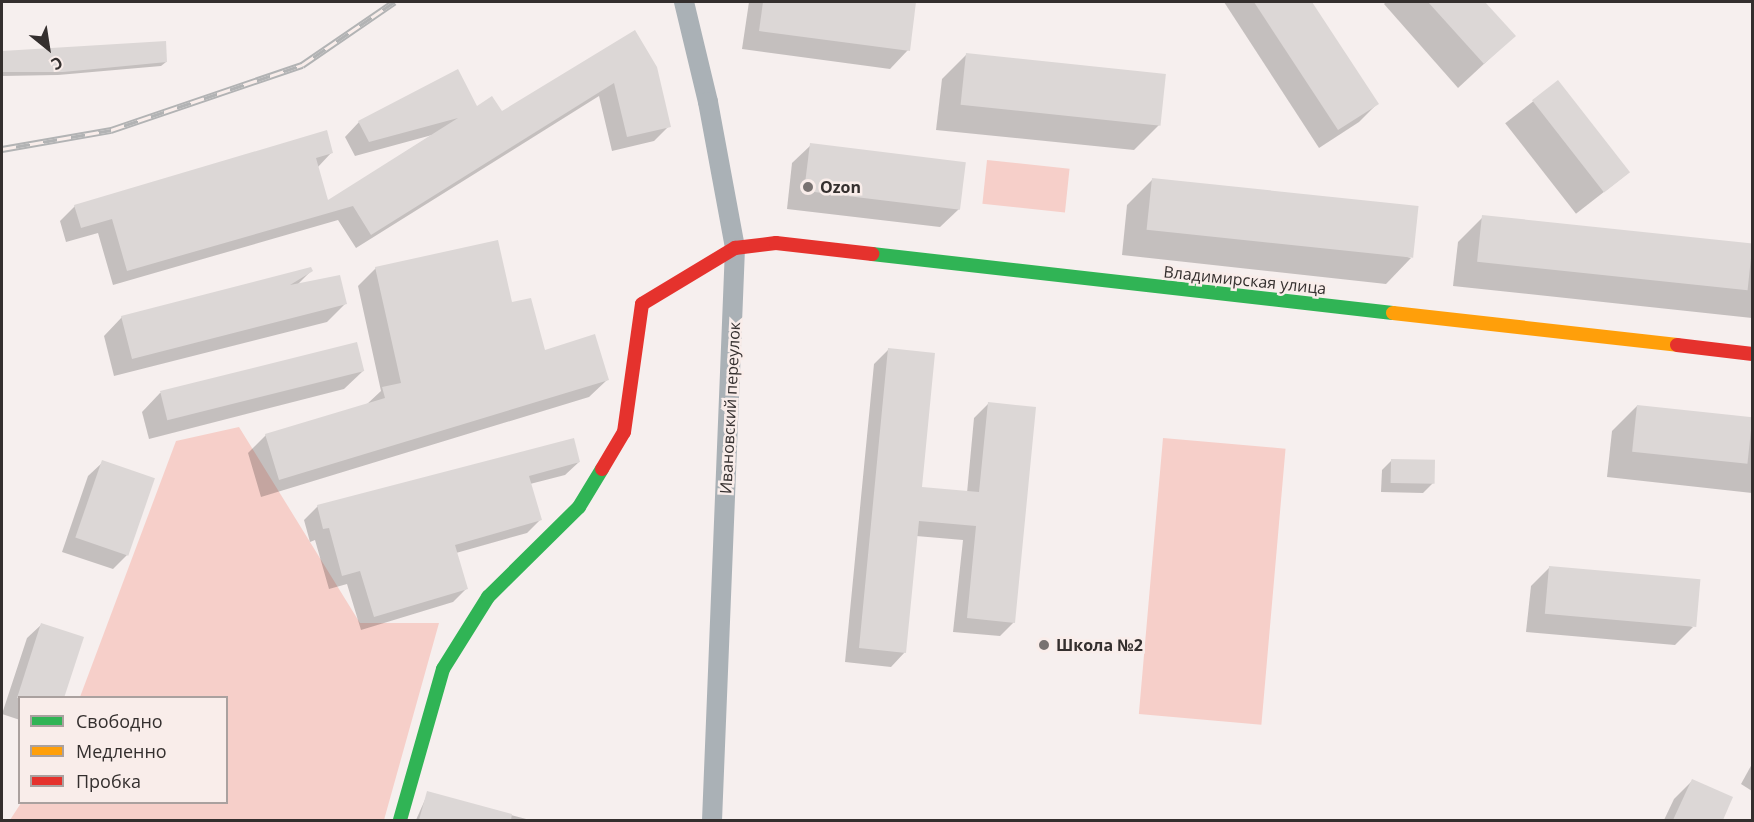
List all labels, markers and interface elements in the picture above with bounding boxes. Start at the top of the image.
north arrow [18,18,78,78]
text: С [47,52,67,76]
place label: Ozon [820,177,861,197]
marker: Ozon [801,180,815,194]
street label: Владимирская улица [1163,262,1327,298]
street label: Ивановский переулок [716,321,744,495]
place label: Школа №2 [1056,635,1143,655]
marker: Школа №2 [1037,638,1051,652]
legend [18,696,228,804]
text: Свободно [76,709,163,733]
text: Медленно [76,739,167,763]
text: Пробка [76,769,141,793]

